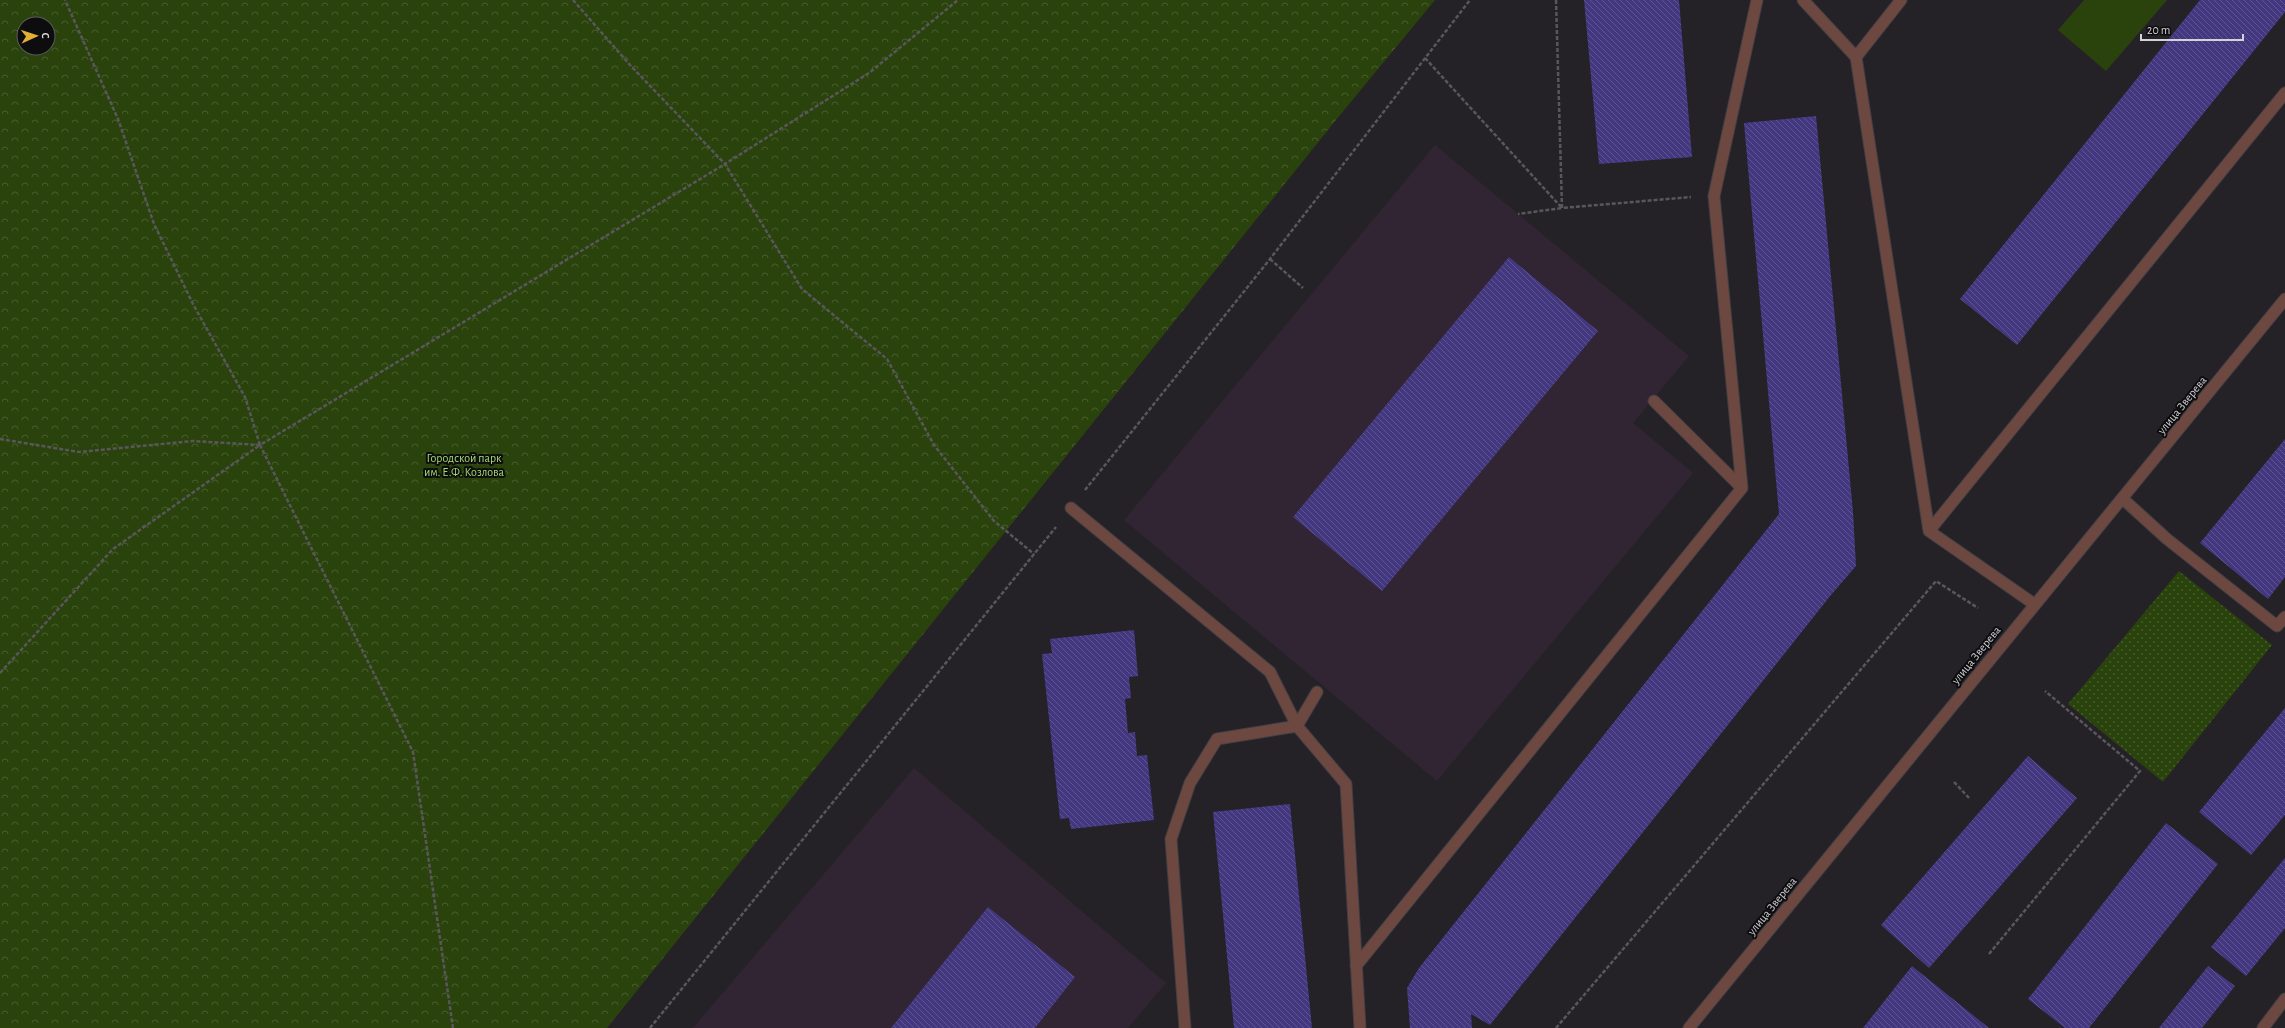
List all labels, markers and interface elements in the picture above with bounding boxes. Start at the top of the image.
north arrow [16,16,56,56]
scale bar [2141,16,2243,42]
text: 20 m [2147,24,2170,36]
text: С [40,32,51,39]
street label: улица Зверева [2155,373,2210,438]
park label: Городской парк им. Е.Ф. Козлова [424,452,505,478]
street label: улица Зверева [1949,623,2004,688]
street label: улица Зверева [1745,874,1800,939]

